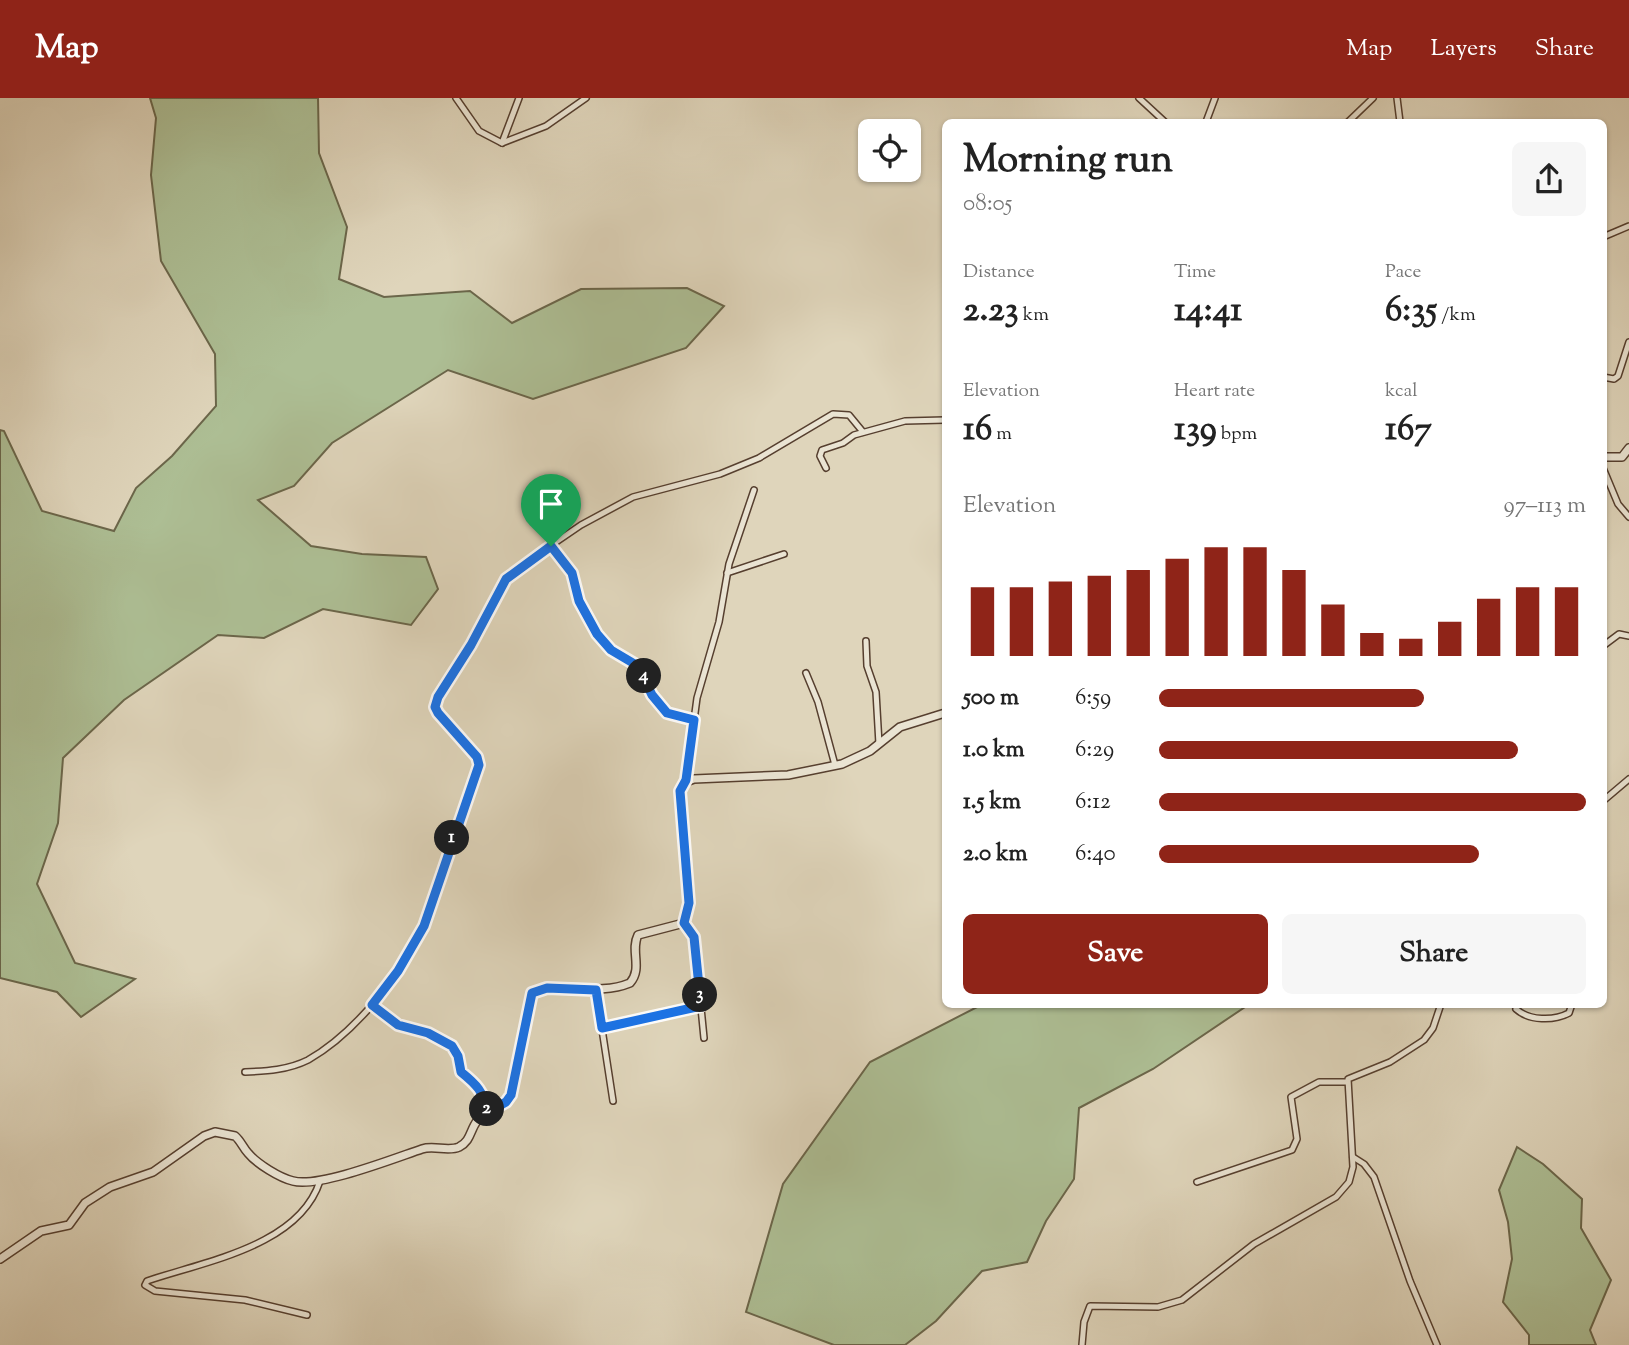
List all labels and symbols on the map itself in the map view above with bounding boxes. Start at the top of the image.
pin [521,474,581,546]
pin: 4 [626,658,662,694]
pin: 1 [434,820,470,856]
pin: 3 [682,978,718,1012]
pin: 2 [470,1091,504,1126]

